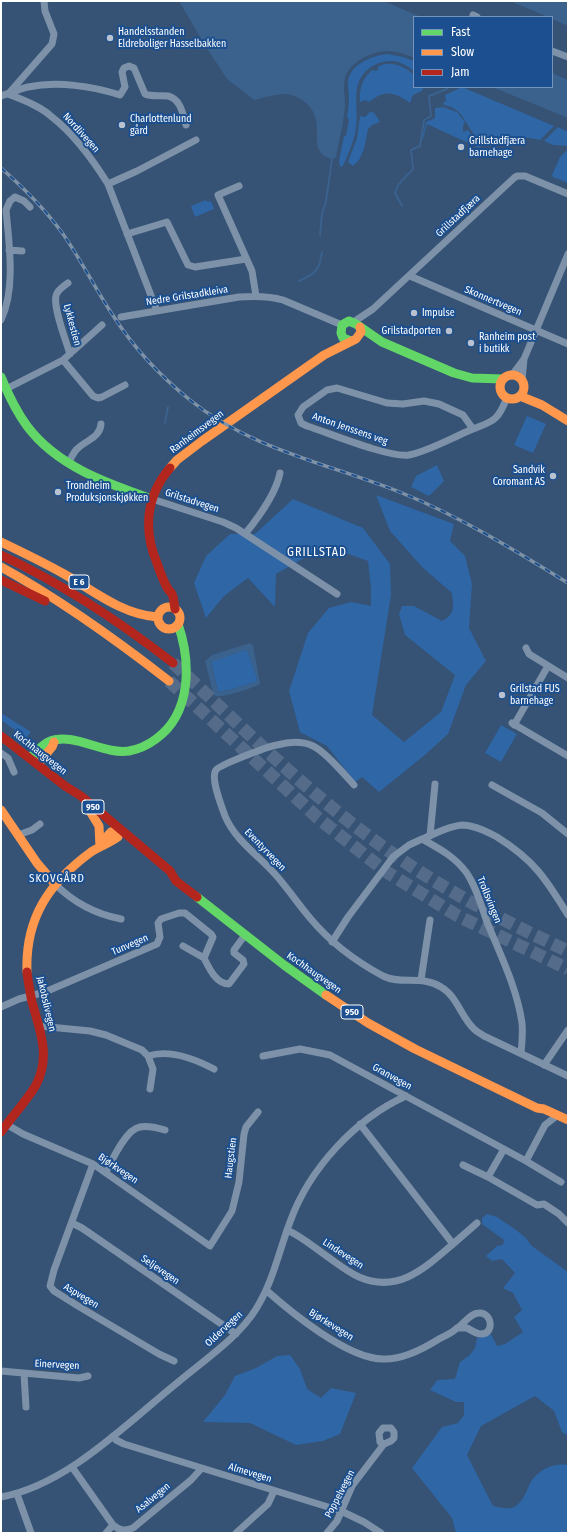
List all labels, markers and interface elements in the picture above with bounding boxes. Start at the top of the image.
legend [413,16,553,88]
text: Fast [451,25,470,39]
place label: Handelsstanden Eldreboliger Hasselbakken [118,26,226,50]
marker: Handelsstanden Eldreboliger Hasselbakken [105,33,115,43]
text: Slow [451,45,474,59]
text: Jam [451,65,469,79]
street label: Nordlivegen [60,111,102,155]
place label: Charlottenlund gård [130,113,192,136]
marker: Charlottenlund gård [117,120,127,130]
place label: Grillstadfjæra barnehage [469,135,525,158]
marker: Grillstadfjæra barnehage [456,142,466,152]
street label: Grillstadfjæra [433,192,483,240]
street label: Nedre Grilstadkleiva [145,284,229,308]
street label: Skonnertvegen [463,284,523,318]
street label: Lykkestien [61,303,83,347]
place label: Impulse [422,307,455,319]
marker: Impulse [409,308,419,318]
place label: Grilstadporten [381,325,441,337]
marker: Grilstadporten [444,326,454,336]
place label: Ranheim post i butikk [479,331,535,354]
marker: Ranheim post i butikk [466,338,476,348]
street label: Ranheimsvegen [168,408,226,456]
street label: Anton Jenssens veg [311,411,389,447]
place label: Sandvik Coromant AS [493,464,545,488]
marker: Sandvik Coromant AS [548,471,558,481]
place label: Trondheim Produksjonskjøkken [66,480,148,504]
marker: Trondheim Produksjonskjøkken [53,487,63,497]
street label: Grilstadvegen [163,487,221,515]
district label: GRILLSTAD [287,546,347,560]
road number: E 6 [69,575,89,589]
place label: Grilstad FUS barnehage [510,683,560,706]
marker: Grilstad FUS barnehage [497,690,507,700]
street label: Kochhaugvegen [11,729,69,777]
road number: 950 [82,800,104,814]
street label: Eventyrvegen [242,826,288,874]
district label: SKOVGÅRD [29,872,85,886]
street label: Trollsvingen [474,875,504,925]
street label: Tunvegen [110,932,150,958]
street label: Kochhaugvegen [284,950,344,996]
street label: Jakobslivegen [34,975,58,1033]
road number: 950 [341,1005,363,1019]
street label: Granvegen [370,1061,414,1093]
street label: Haugstien [223,1137,239,1179]
street label: Bjørkvegen [96,1151,140,1187]
street label: Lindevegen [320,1236,366,1272]
street label: Seljevegen [138,1253,182,1287]
street label: Aspvegen [61,1281,101,1311]
street label: Bjørkevegen [306,1307,356,1343]
street label: Oldervegen [203,1309,245,1349]
street label: Einervegen [34,1358,80,1372]
street label: Almevegen [227,1461,273,1485]
street label: Poppelvegen [322,1468,358,1520]
street label: Asalvegen [133,1480,173,1516]

